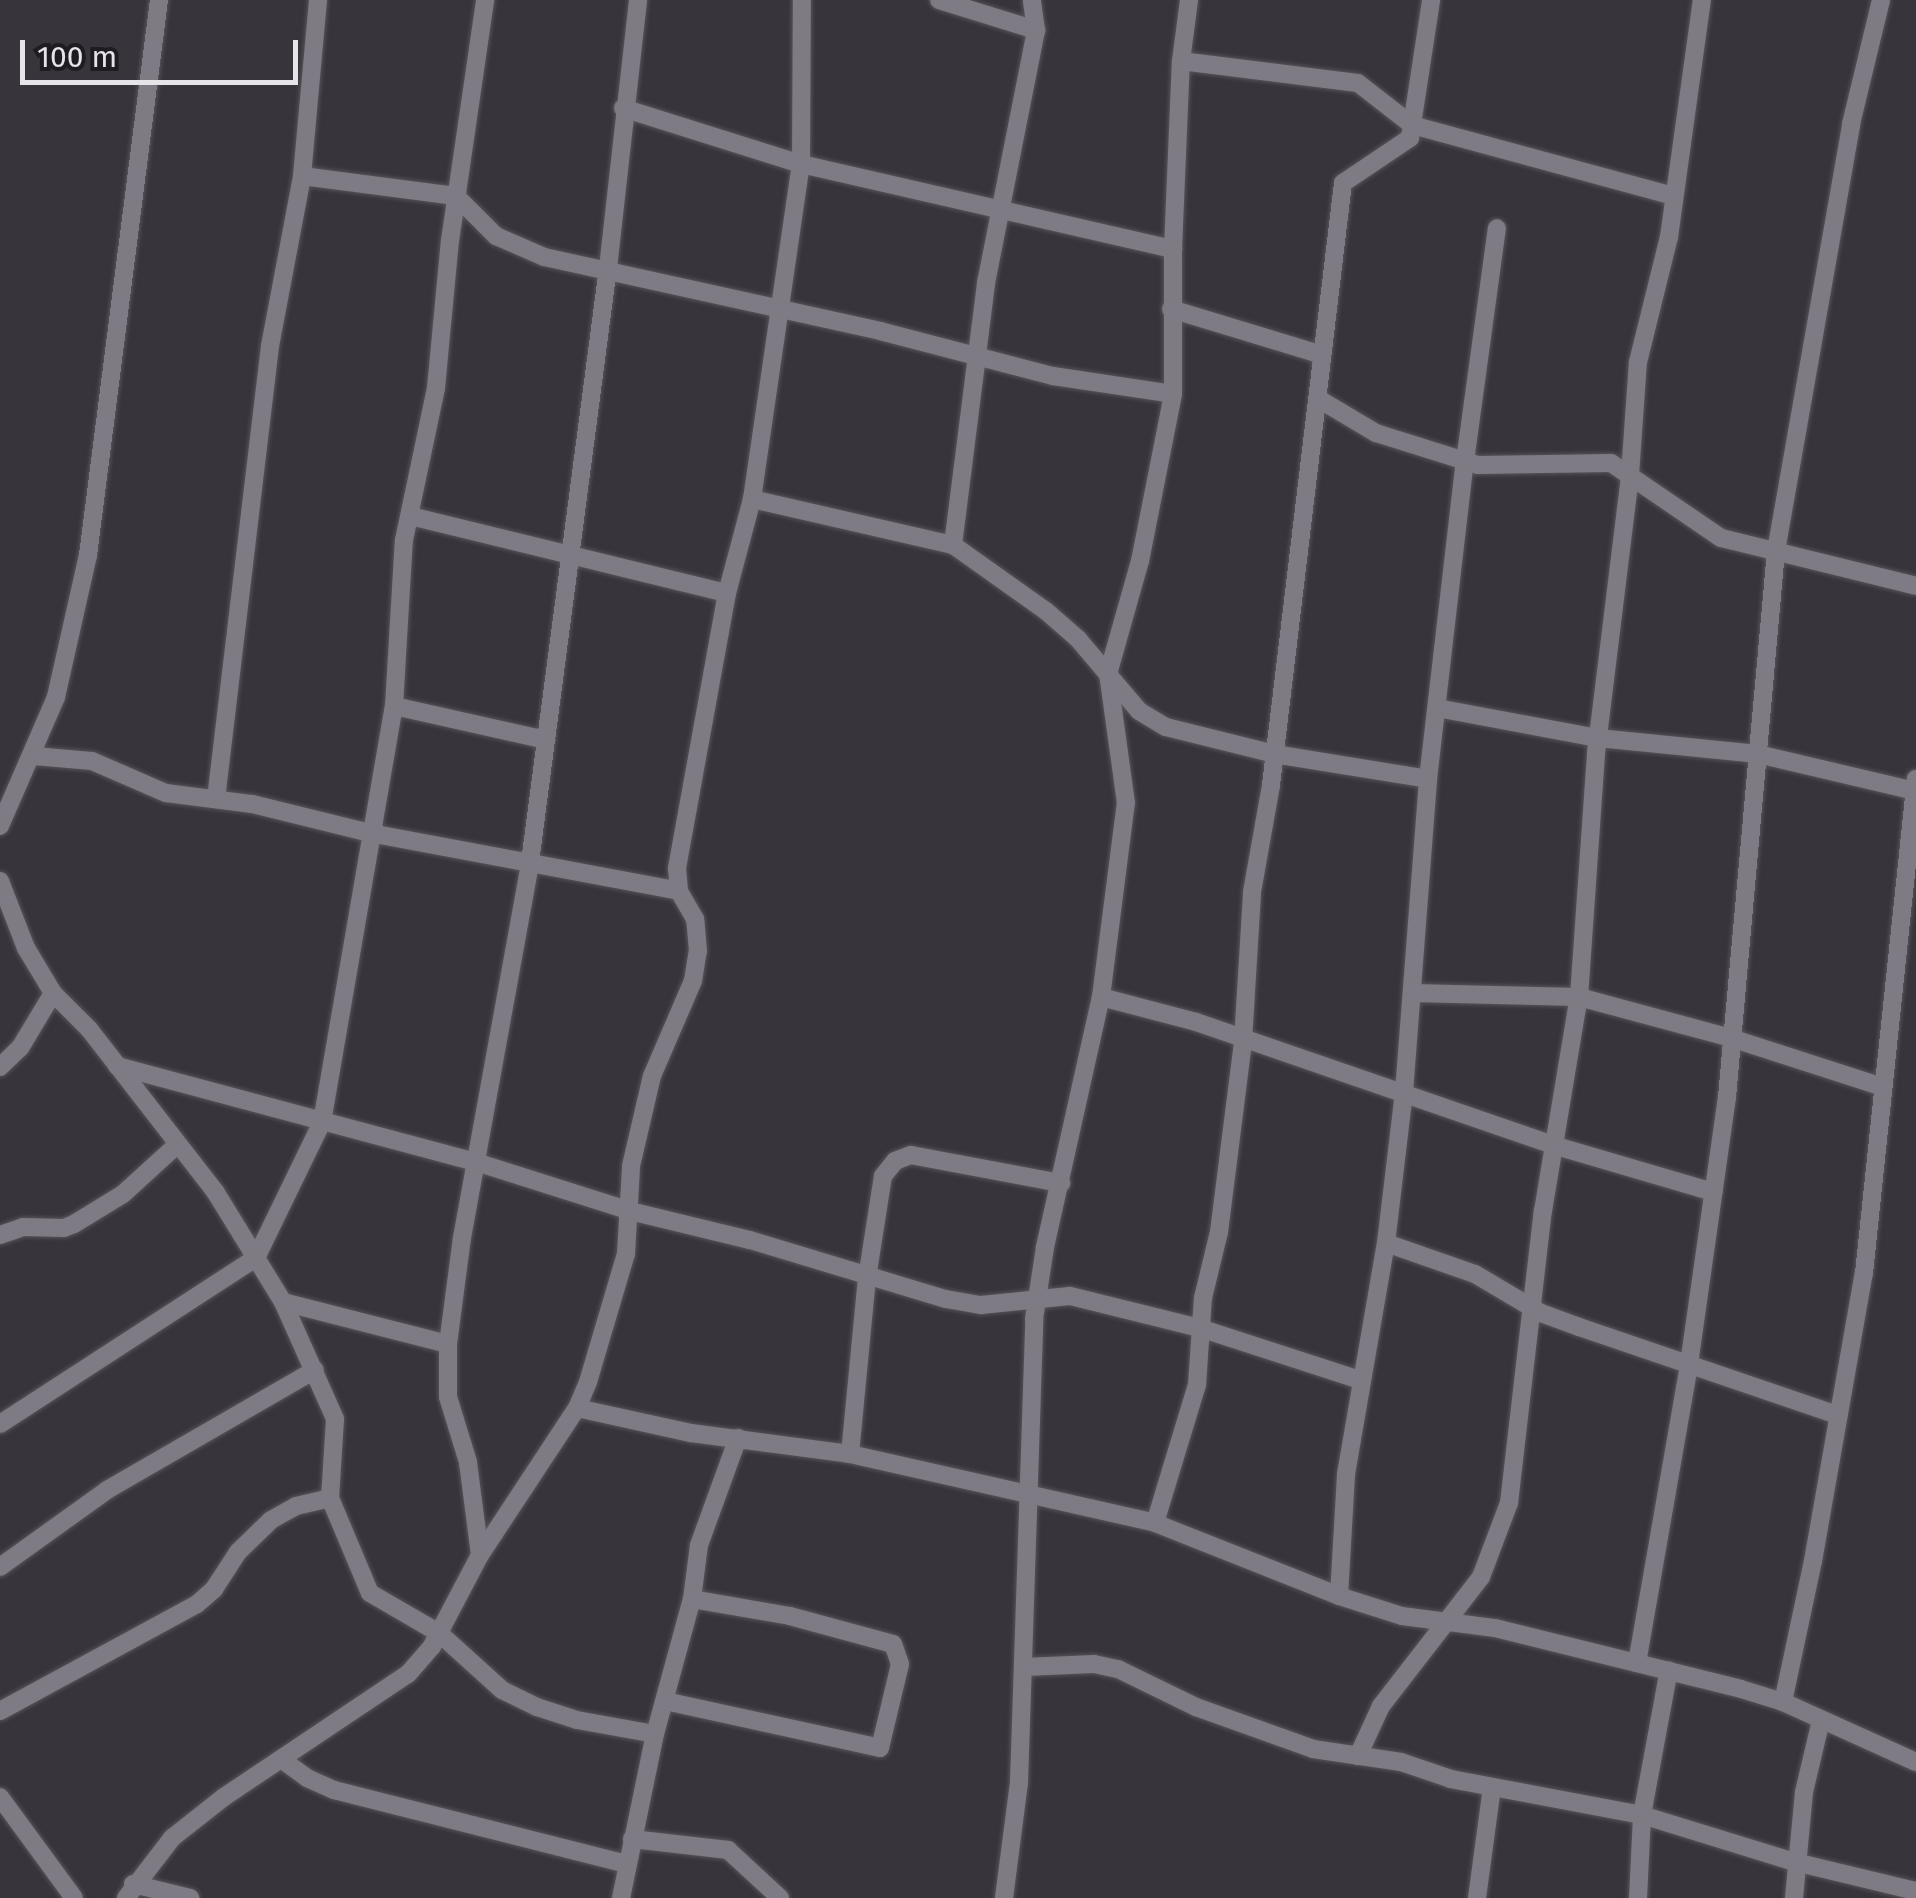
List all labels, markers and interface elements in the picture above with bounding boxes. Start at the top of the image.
scale bar [25,20,302,82]
text: 100 m [37,39,117,75]

